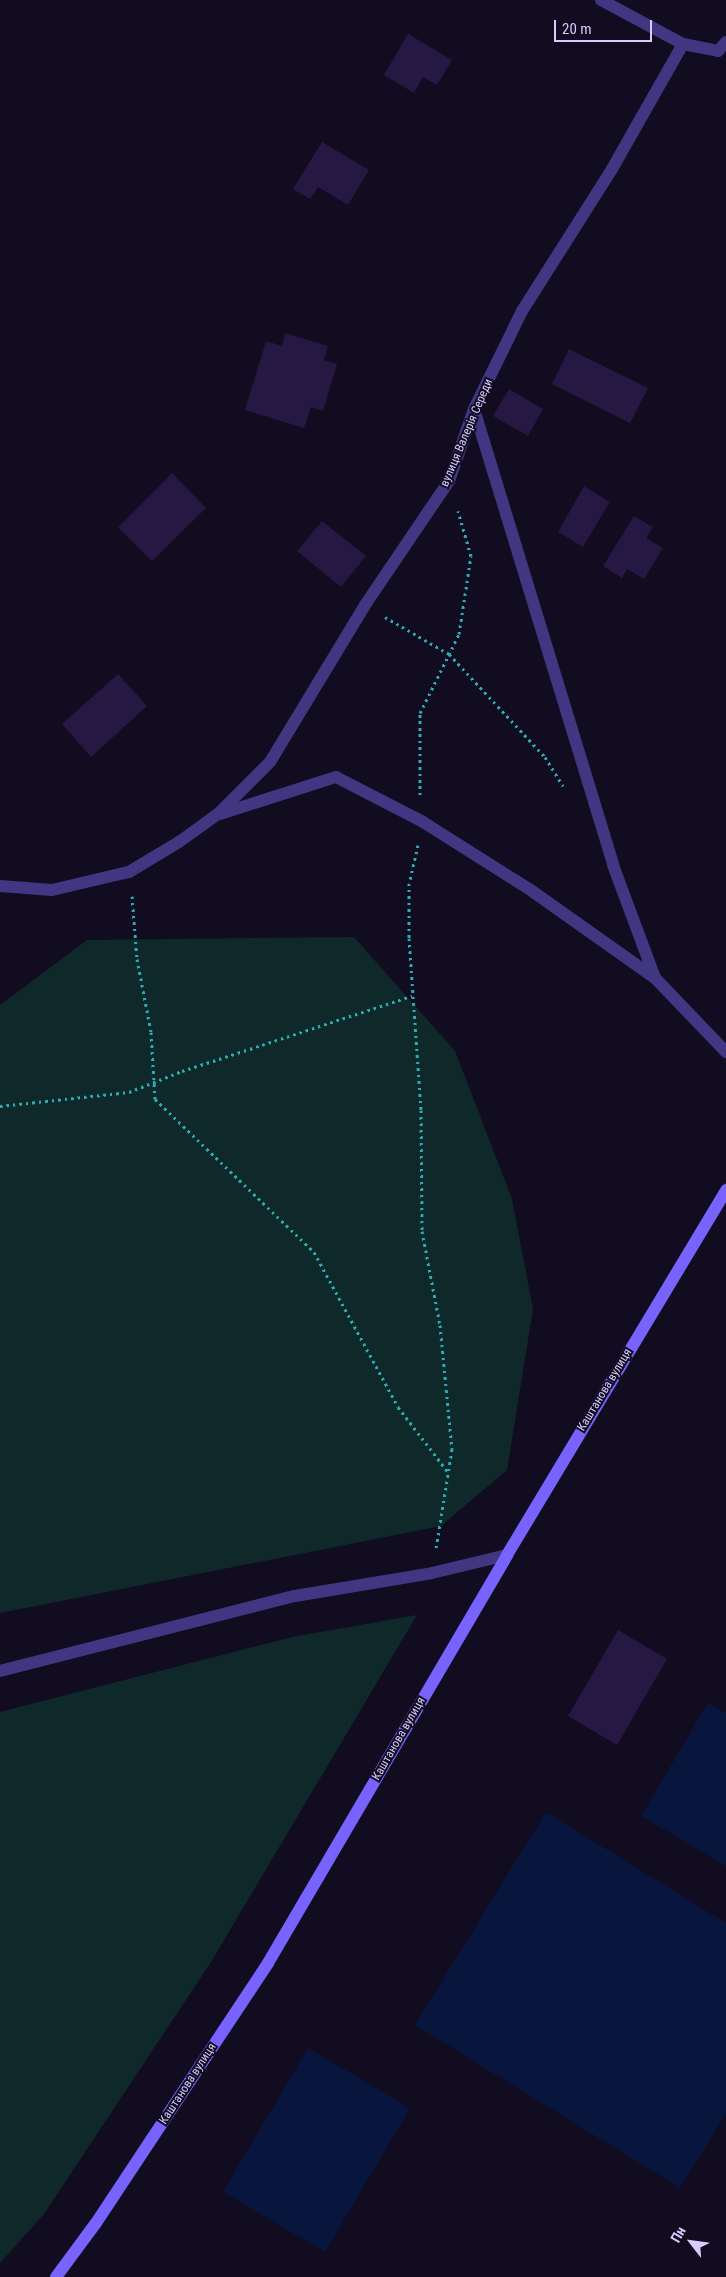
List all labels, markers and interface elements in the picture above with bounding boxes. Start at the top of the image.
scale bar [556,10,654,42]
text: 20 m [562,20,592,38]
street label: вулиця Валерія Середи [438,377,496,489]
street label: Каштанова вулиця [575,1346,635,1434]
street label: Каштанова вулиця [369,1695,429,1783]
street label: Каштанова вулиця [157,2041,219,2127]
north arrow [666,2217,716,2267]
text: Пн [667,2224,689,2245]

